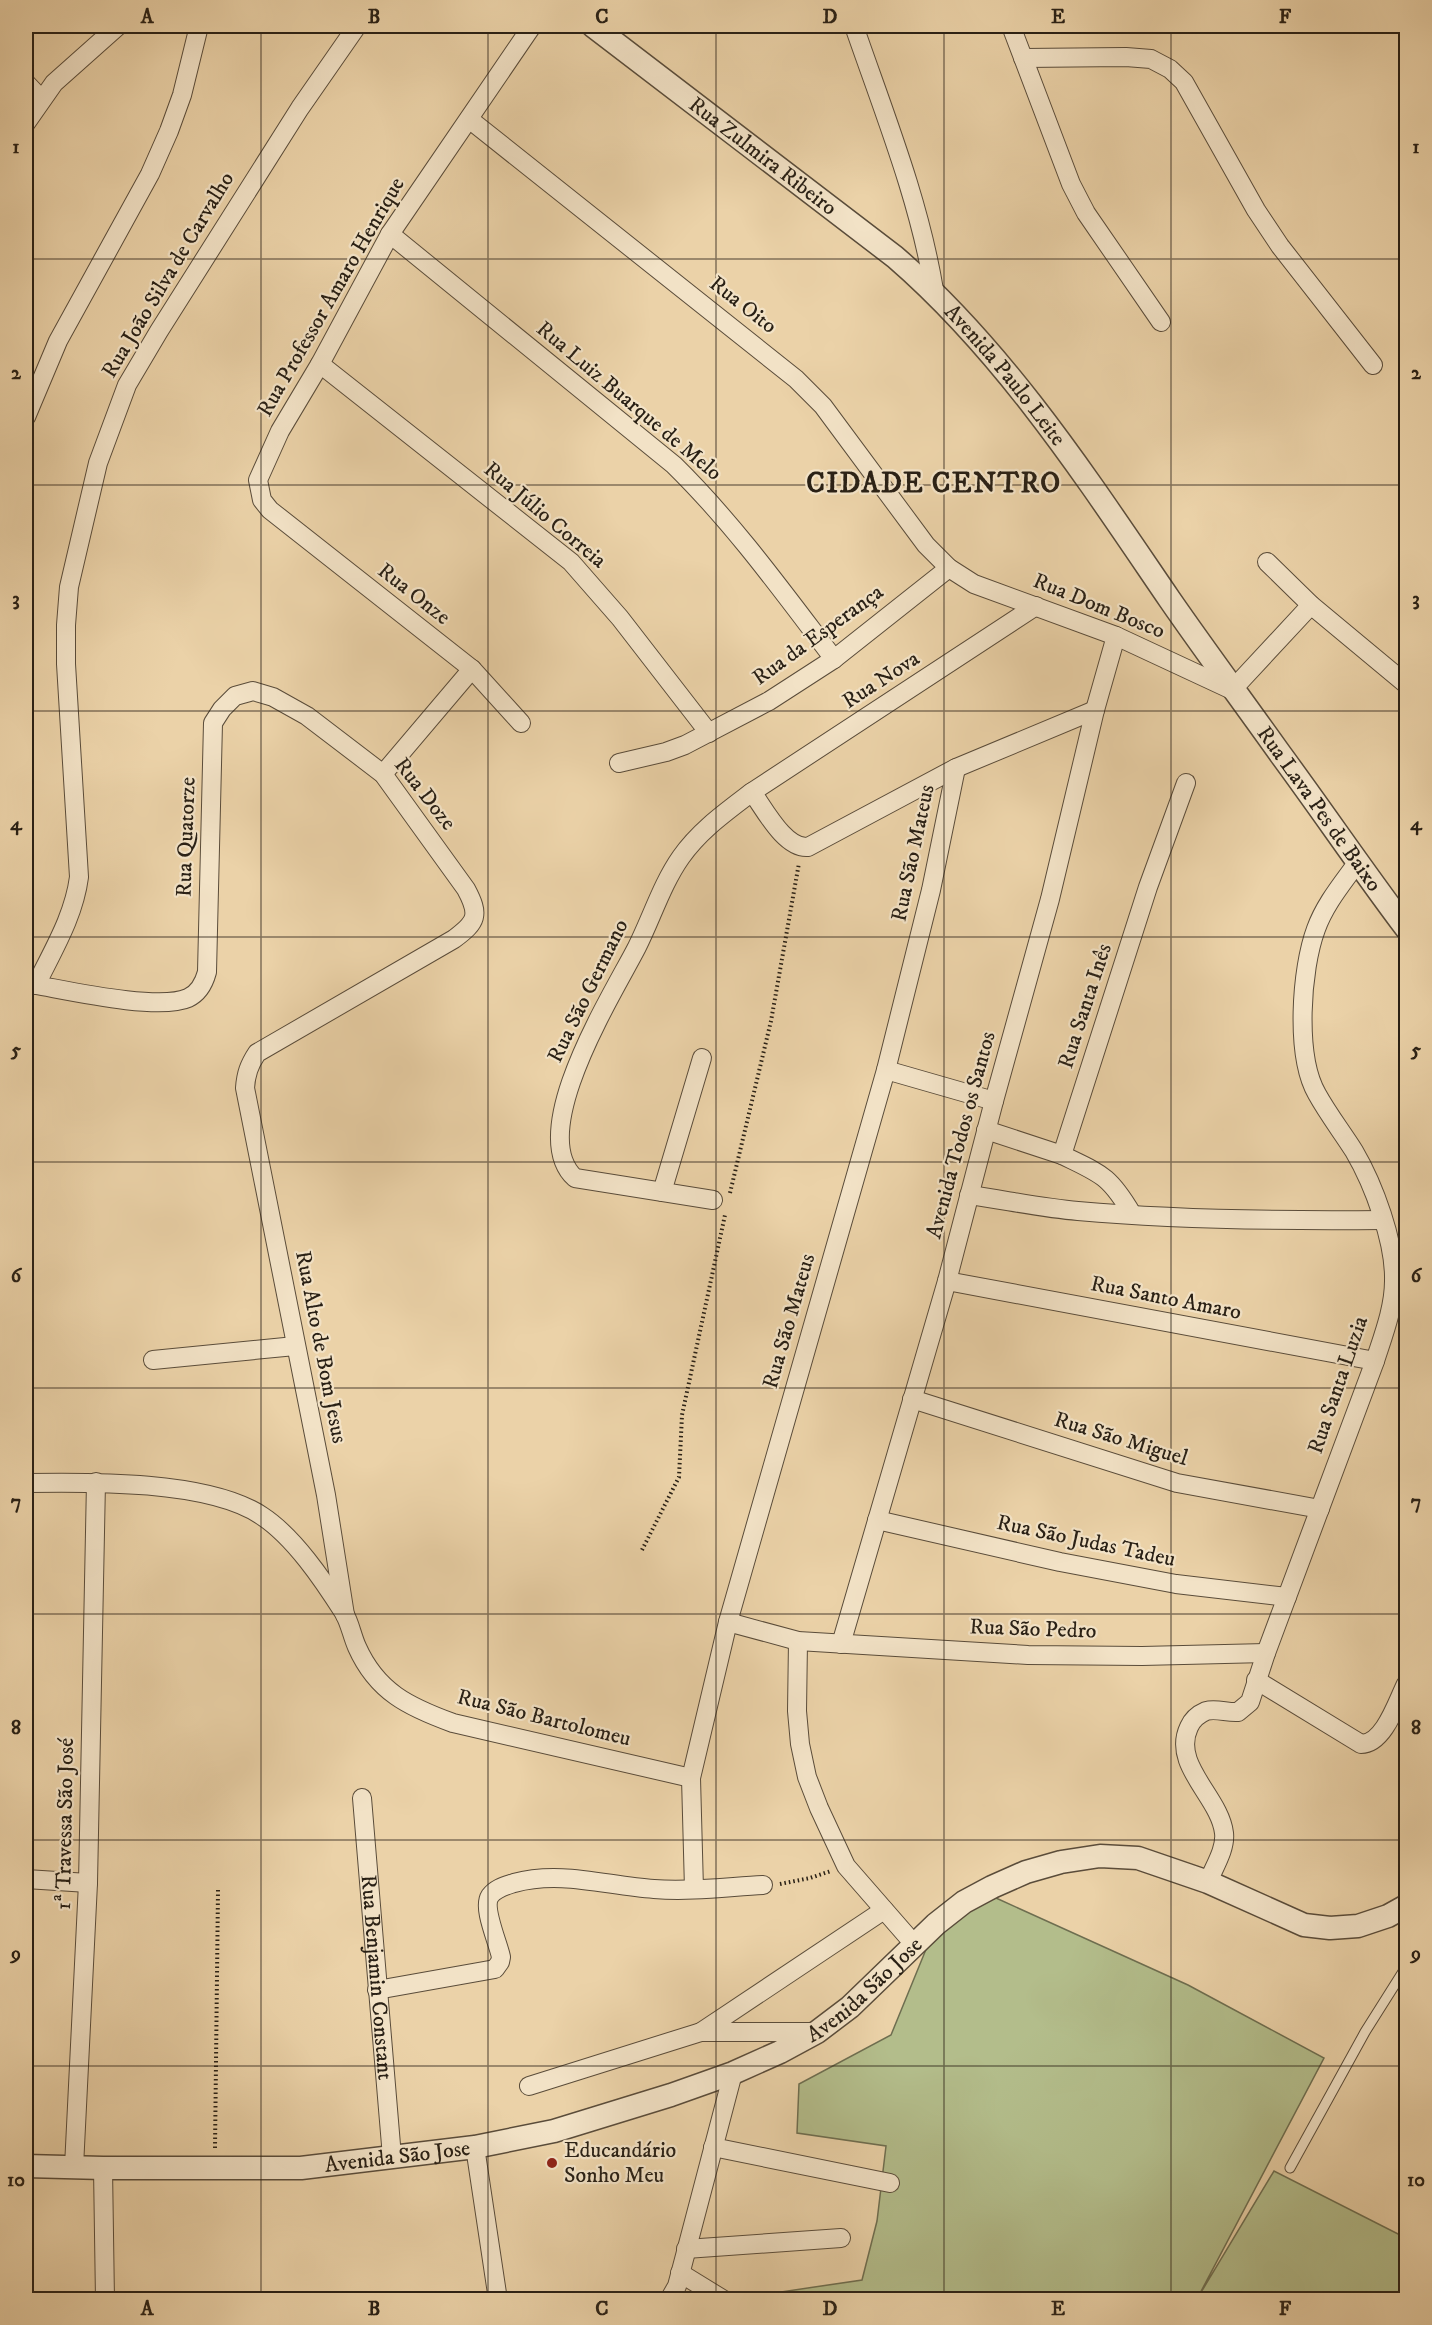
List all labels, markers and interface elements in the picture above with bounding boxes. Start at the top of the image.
text: A [140,5,155,30]
text: B [368,5,380,30]
text: C [595,5,609,30]
text: D [823,5,838,30]
text: E [1051,5,1065,30]
text: F [1279,5,1292,30]
street label: Rua Zulmira Ribeiro [683,91,842,221]
text: 1 [12,135,20,160]
text: 1 [1412,135,1420,160]
street label: Rua João Silva de Carvalho [96,167,240,383]
street label: Rua Professor Amaro Henrique [251,173,411,421]
street label: Rua Oito [704,270,782,340]
street label: Avenida Paulo Leite [939,298,1072,451]
street label: Rua Luiz Buarque de Melo [531,315,727,487]
text: 2 [11,361,22,386]
text: 2 [1411,361,1422,386]
street label: Rua Júlio Correia [478,456,612,575]
district label: CIDADE CENTRO [806,466,1062,501]
street label: Rua Onze [372,557,456,631]
street label: Rua Dom Bosco [1029,567,1169,645]
street label: Rua da Esperança [747,578,889,692]
text: 3 [12,587,20,612]
text: 3 [1412,587,1420,612]
street label: Rua Nova [837,645,925,715]
street label: Rua Lava Pes de Baixo [1251,721,1388,897]
street label: Rua Doze [388,752,462,836]
street label: Rua Quatorze [170,777,202,897]
street label: Rua São Mateus [885,782,941,924]
text: 4 [10,812,23,837]
text: 4 [1410,812,1423,837]
street label: Rua São Germano [542,915,634,1067]
street label: Rua Santa Inês [1052,940,1118,1072]
street label: Avenida Todos os Santos [920,1028,1002,1242]
text: 5 [10,1038,21,1063]
text: 5 [1410,1038,1421,1063]
street label: Rua Alto de Bom Jesus [289,1248,353,1446]
street label: Rua São Mateus [757,1250,821,1392]
text: 6 [11,1264,23,1289]
text: 6 [1411,1264,1423,1289]
street label: Rua Santo Amaro [1088,1270,1244,1326]
street label: Rua Santa Luzia [1302,1312,1374,1457]
street label: Rua São Miguel [1051,1406,1192,1472]
text: 7 [11,1490,21,1515]
text: 7 [1411,1490,1421,1515]
street label: Rua São Judas Tadeu [994,1509,1178,1573]
street label: Rua São Pedro [969,1613,1097,1645]
street label: Rua São Bartolomeu [454,1683,634,1753]
text: 8 [11,1716,21,1741]
text: 8 [1411,1716,1421,1741]
street label: 1ª Travessa São José [50,1738,80,1910]
street label: Rua Benjamin Constant [355,1874,399,2081]
street label: Avenida São Jose [802,1931,928,2049]
text: 9 [9,1942,21,1967]
text: 9 [1409,1942,1421,1967]
street label: Avenida São Jose [323,2134,472,2179]
place label: Educandário Sonho Meu [564,2137,676,2189]
marker: Educandário Sonho Meu [545,2156,559,2170]
text: 10 [7,2168,25,2193]
text: 10 [1407,2168,1425,2193]
text: A [140,2297,155,2322]
text: B [368,2297,380,2322]
text: C [595,2297,609,2322]
text: D [823,2297,838,2322]
text: E [1051,2297,1065,2322]
text: F [1279,2297,1292,2322]

